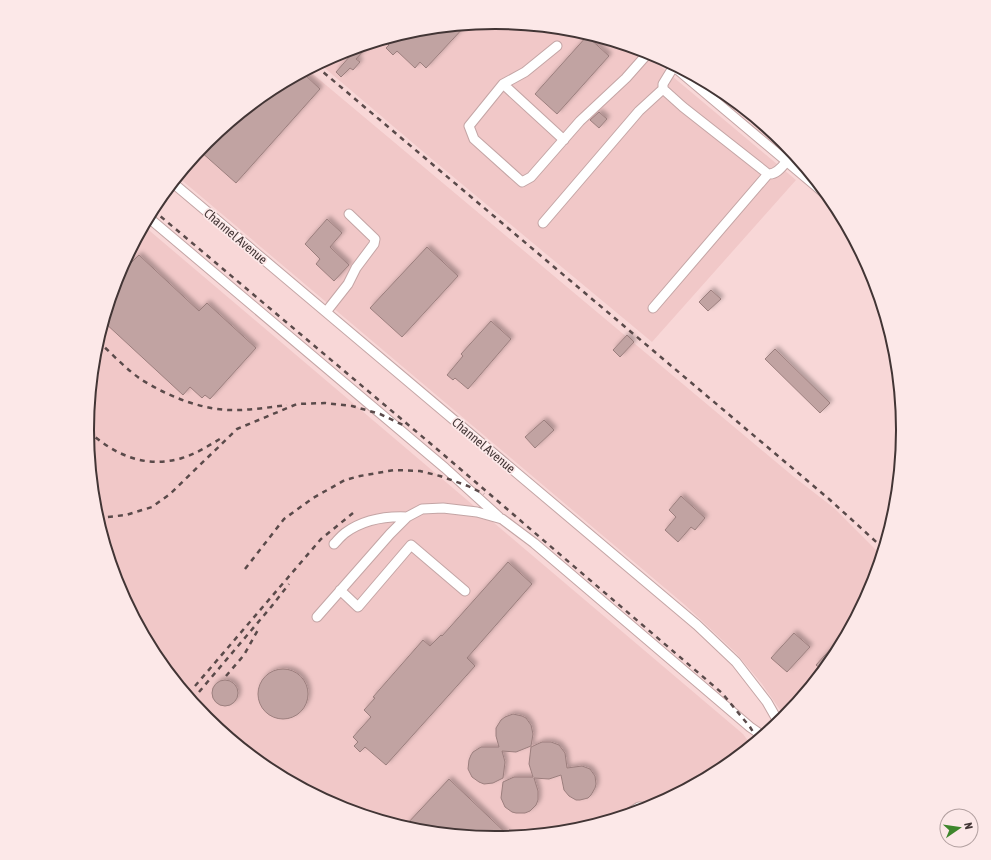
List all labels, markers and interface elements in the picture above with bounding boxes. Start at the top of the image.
street label: Channel Avenue [201,206,270,267]
street label: Channel Avenue [449,415,518,476]
north arrow [939,808,979,848]
text: N [962,821,975,830]

